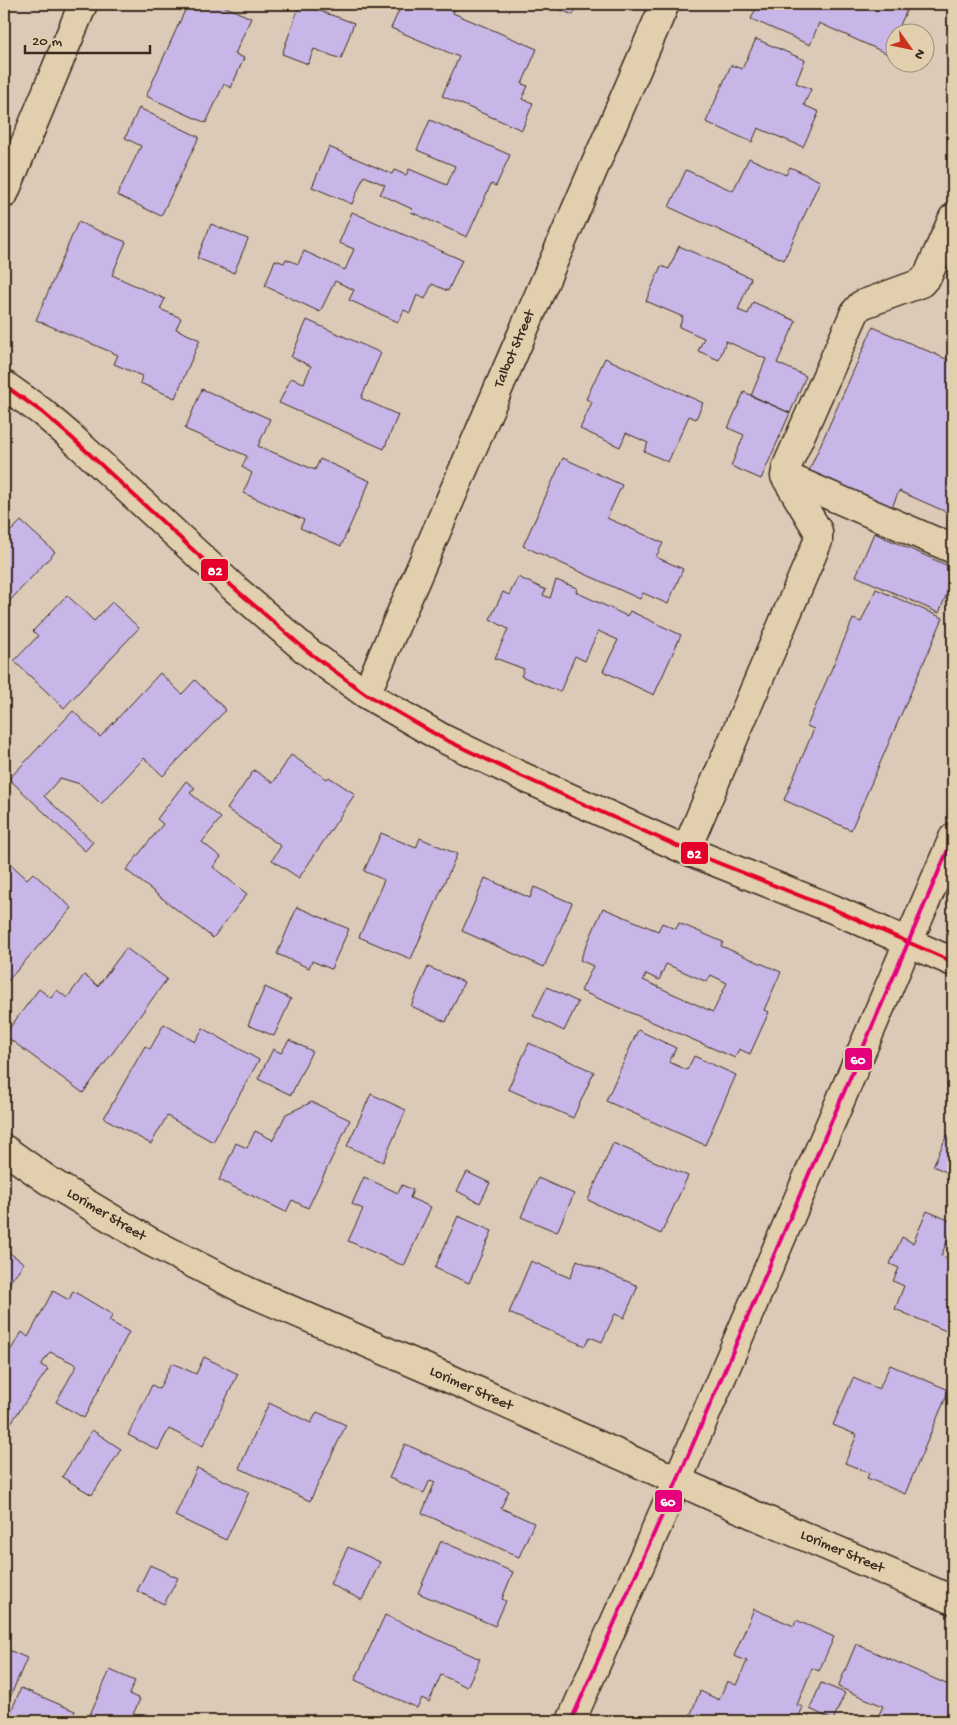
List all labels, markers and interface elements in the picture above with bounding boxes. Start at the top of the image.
scale bar [25,22,150,54]
north arrow [884,22,934,72]
text: 20 m [32,33,62,51]
text: N [909,45,928,62]
street label: Talbot Street [490,306,540,392]
line badge: 82 [200,558,229,582]
text: 82 [208,564,222,581]
line badge: 82 [680,841,709,865]
text: 82 [687,847,701,864]
line badge: 60 [844,1047,873,1071]
text: 60 [850,1053,866,1070]
street label: Lorimer Street [63,1184,150,1247]
street label: Lorimer Street [427,1363,517,1416]
line badge: 60 [654,1489,683,1513]
text: 60 [660,1495,676,1512]
street label: Lorimer Street [797,1526,888,1578]

